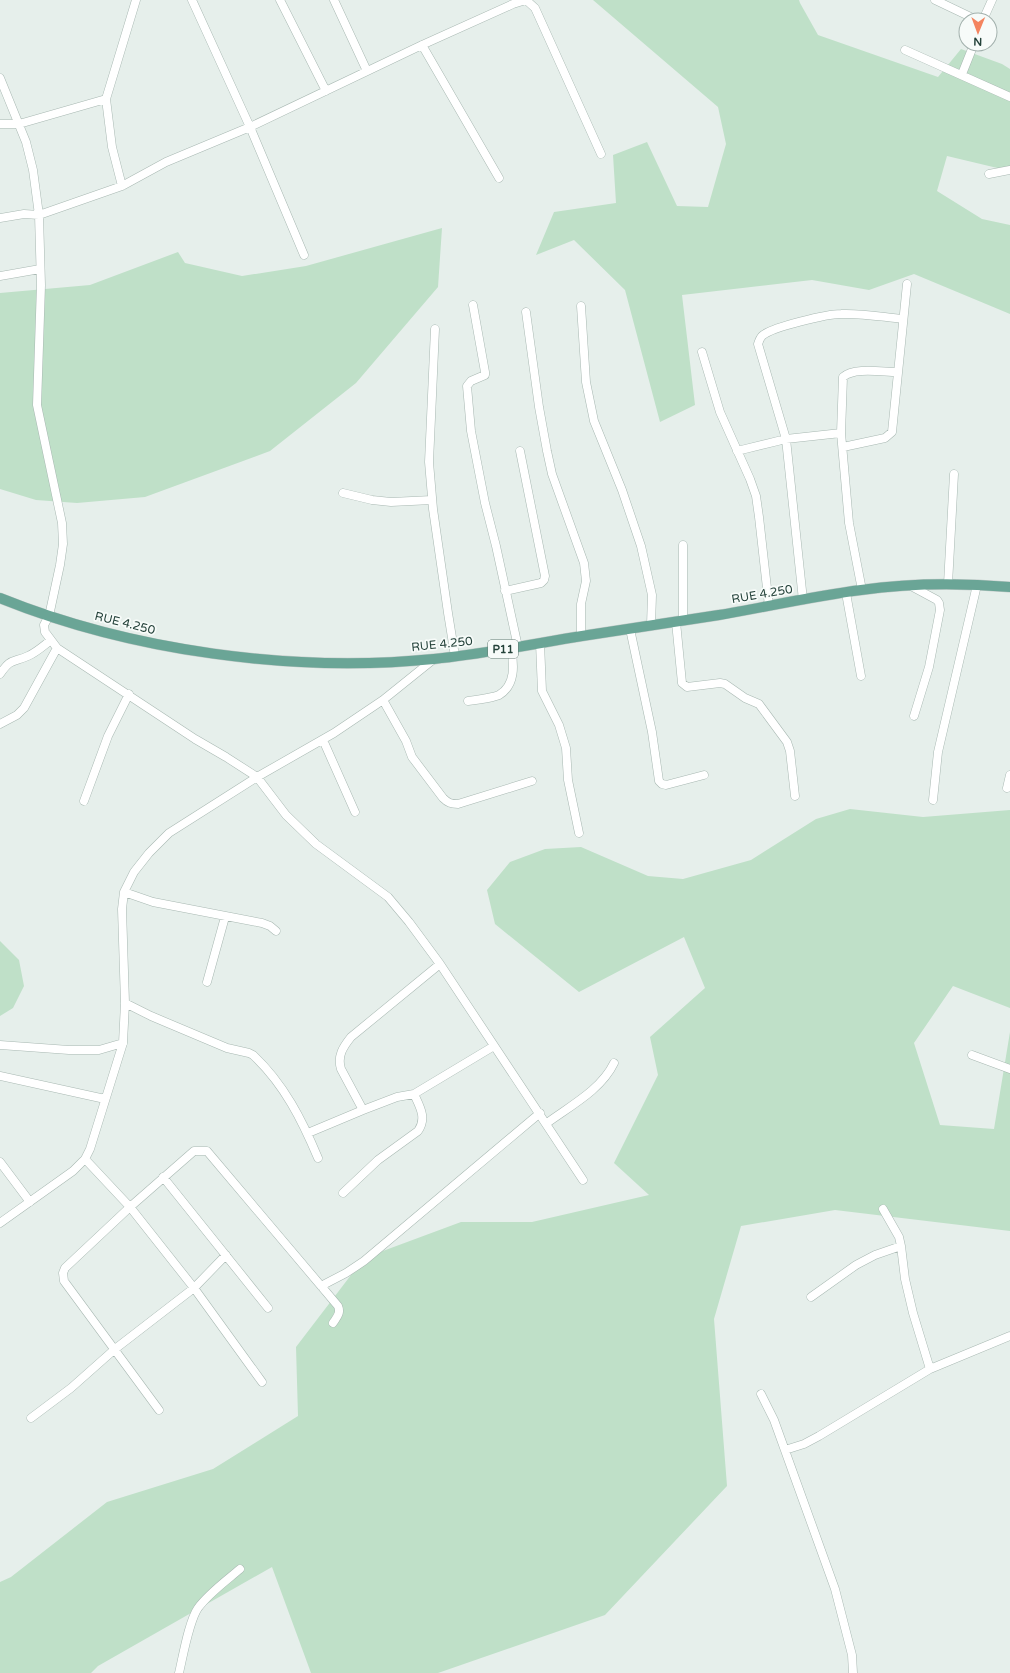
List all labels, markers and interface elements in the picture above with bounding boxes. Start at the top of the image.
north arrow [958,12,998,52]
text: N [973,35,982,48]
street label: RUE 4.250 [730,582,794,606]
street label: RUE 4.250 [93,609,157,637]
street label: RUE 4.250 [411,634,474,654]
road number: P11 [488,640,518,658]

